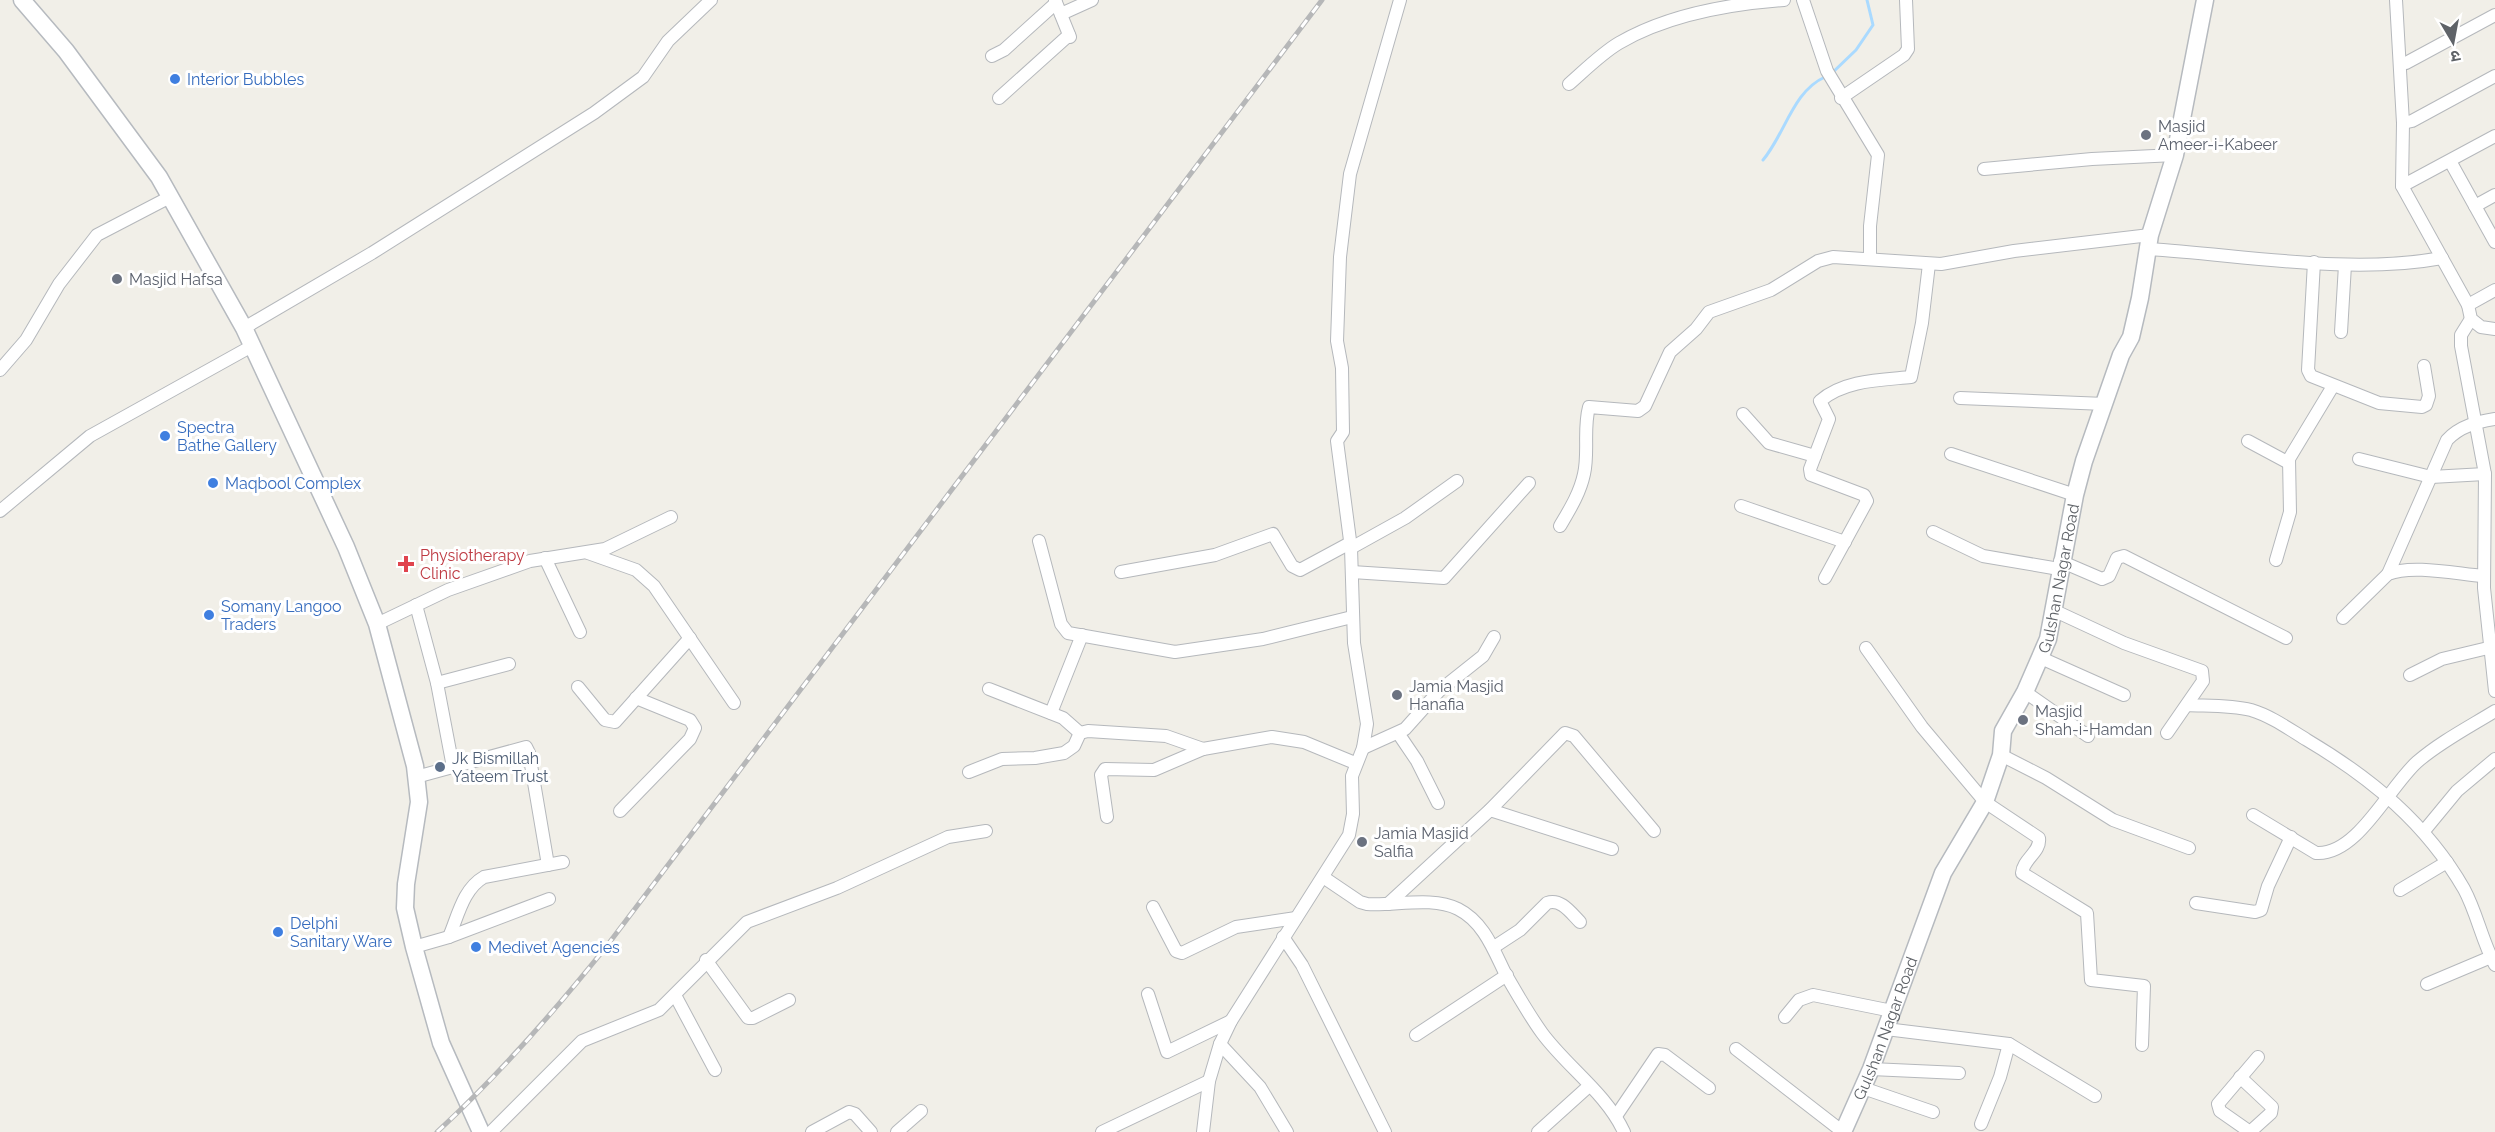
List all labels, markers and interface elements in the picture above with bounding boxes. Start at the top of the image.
north arrow [2423,12,2483,72]
text: उ [2449,46,2462,67]
place label: Interior Bubbles [187,70,304,89]
marker: Interior Bubbles [168,72,182,86]
place label: Masjid Ameer-i-Kabeer [2158,117,2278,154]
marker: Masjid Ameer-i-Kabeer [2139,128,2153,142]
place label: Masjid Hafsa [129,270,223,289]
marker: Masjid Hafsa [110,272,124,286]
place label: Spectra Bathe Gallery [177,418,277,455]
marker: Spectra Bathe Gallery [158,429,172,443]
place label: Maqbool Complex [225,474,361,493]
marker: Maqbool Complex [206,476,220,490]
street label: Gulshan Nagar Road [2034,502,2083,656]
place label: Physiotherapy Clinic [420,546,525,583]
marker: Physiotherapy Clinic [397,555,415,573]
place label: Somany Langoo Traders [221,597,341,634]
marker: Somany Langoo Traders [202,608,216,622]
place label: Jamia Masjid Hanafia [1409,677,1504,714]
marker: Jamia Masjid Hanafia [1390,688,1404,702]
place label: Masjid Shah-i-Hamdan [2035,702,2152,739]
marker: Masjid Shah-i-Hamdan [2016,713,2030,727]
place label: Jk Bismillah Yateem Trust [452,749,549,786]
marker: Jk Bismillah Yateem Trust [433,760,447,774]
place label: Jamia Masjid Salfia [1374,824,1469,861]
marker: Jamia Masjid Salfia [1355,835,1369,849]
place label: Delphi Sanitary Ware [290,914,392,951]
marker: Delphi Sanitary Ware [271,925,285,939]
place label: Medivet Agencies [488,938,620,957]
marker: Medivet Agencies [469,940,483,954]
street label: Gulshan Nagar Road [1849,954,1921,1103]

